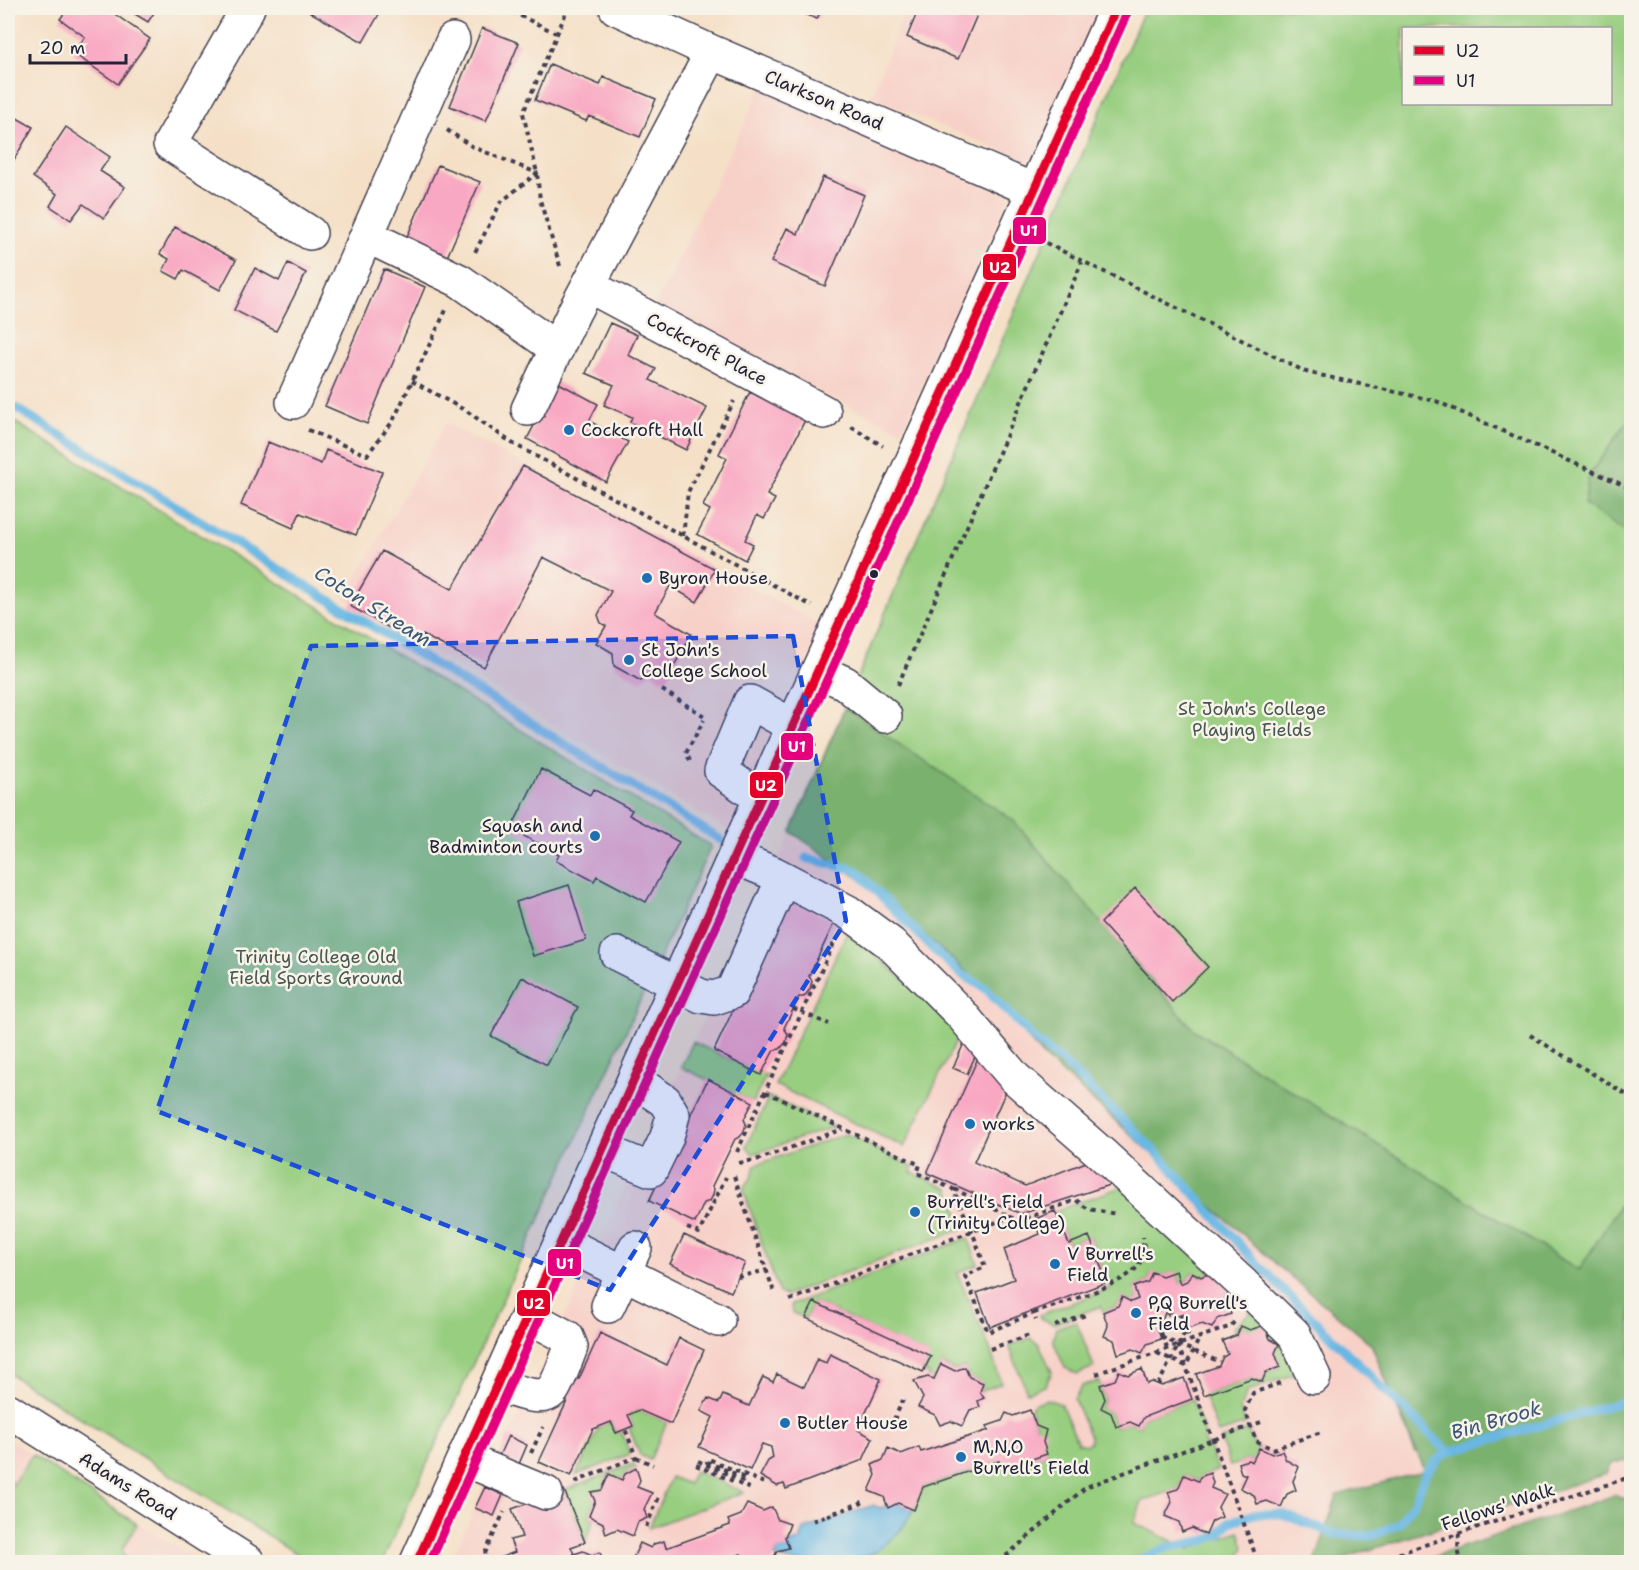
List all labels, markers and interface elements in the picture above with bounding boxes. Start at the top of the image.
scale bar [30,27,126,65]
legend [1402,27,1612,105]
text: 20 m [39,36,85,60]
text: U2 [1456,39,1480,63]
street label: Clarkson Road [761,64,887,136]
text: U1 [1456,69,1475,93]
line badge: U1 [1012,216,1047,245]
text: U1 [1020,220,1038,241]
line badge: U2 [982,253,1017,281]
text: U2 [989,257,1011,278]
street label: Cockcroft Place [643,307,771,391]
place label: Cockcroft Hall [581,418,704,442]
marker: Cockcroft Hall [562,423,576,437]
water label: Coton Stream [310,560,436,652]
place label: Byron House [659,566,768,590]
unlabelled marker [868,568,880,580]
marker: Byron House [640,571,654,585]
place label: St John's College School [641,638,768,683]
marker: St John's College School [622,653,636,667]
park label: St John's College Playing Fields [1178,697,1326,742]
line badge: U1 [780,732,814,761]
text: U1 [788,736,806,757]
line badge: U2 [749,771,784,799]
text: U2 [755,775,777,796]
place label: Squash and Badminton courts [429,814,583,859]
marker: Squash and Badminton courts [588,829,602,843]
park label: Trinity College Old Field Sports Ground [229,945,403,990]
place label: works [982,1112,1035,1136]
marker: works [963,1117,977,1131]
place label: Burrell's Field (Trinity College) [927,1190,1065,1235]
marker: Burrell's Field (Trinity College) [908,1205,922,1219]
place label: V Burrell's Field [1067,1242,1154,1287]
line badge: U1 [547,1248,582,1277]
text: U1 [556,1253,574,1274]
marker: V Burrell's Field [1048,1257,1062,1271]
line badge: U2 [516,1289,551,1317]
place label: P,Q Burrell's Field [1148,1291,1248,1336]
text: U2 [523,1293,545,1314]
marker: P,Q Burrell's Field [1129,1306,1143,1320]
water label: Bin Brook [1448,1395,1545,1445]
place label: Butler House [797,1411,908,1435]
marker: Butler House [778,1416,792,1430]
place label: M,N,O Burrell's Field [973,1435,1089,1480]
street label: Adams Road [74,1446,182,1526]
marker: M,N,O Burrell's Field [954,1450,968,1464]
street label: Fellows' Walk [1438,1477,1558,1537]

